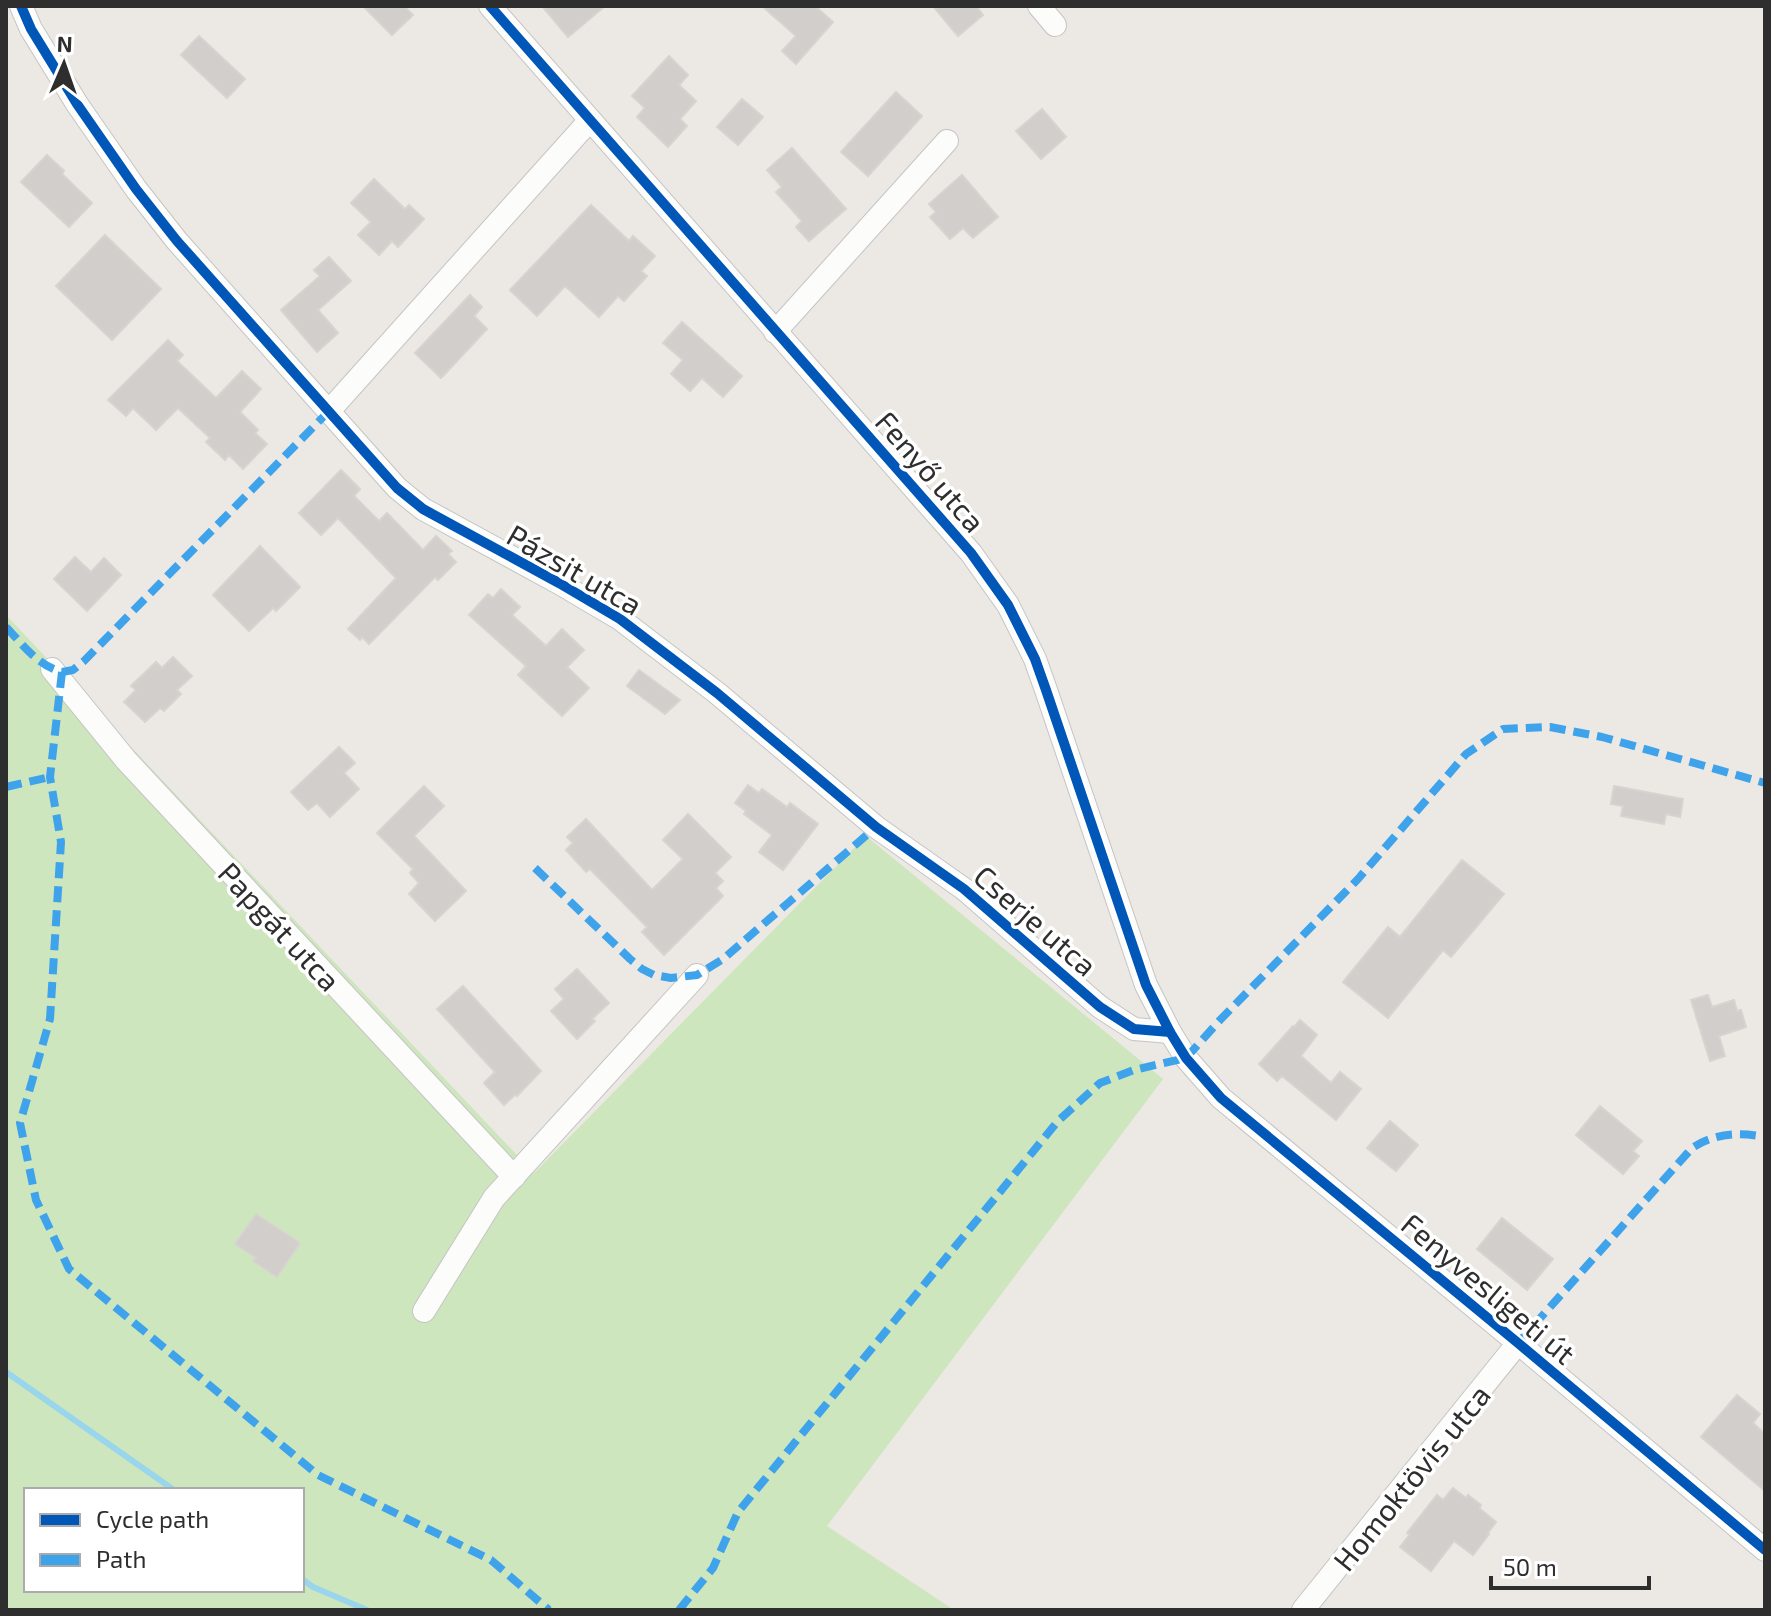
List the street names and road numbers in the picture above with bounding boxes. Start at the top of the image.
street label: Fenyő utca [869,403,993,539]
street label: Pázsit utca [501,516,649,622]
street label: Papgát utca [211,854,349,998]
street label: Cserje utca [967,857,1105,983]
street label: Fenyvesligeti út [1395,1205,1583,1371]
street label: Homoktövis utca [1325,1377,1497,1577]

